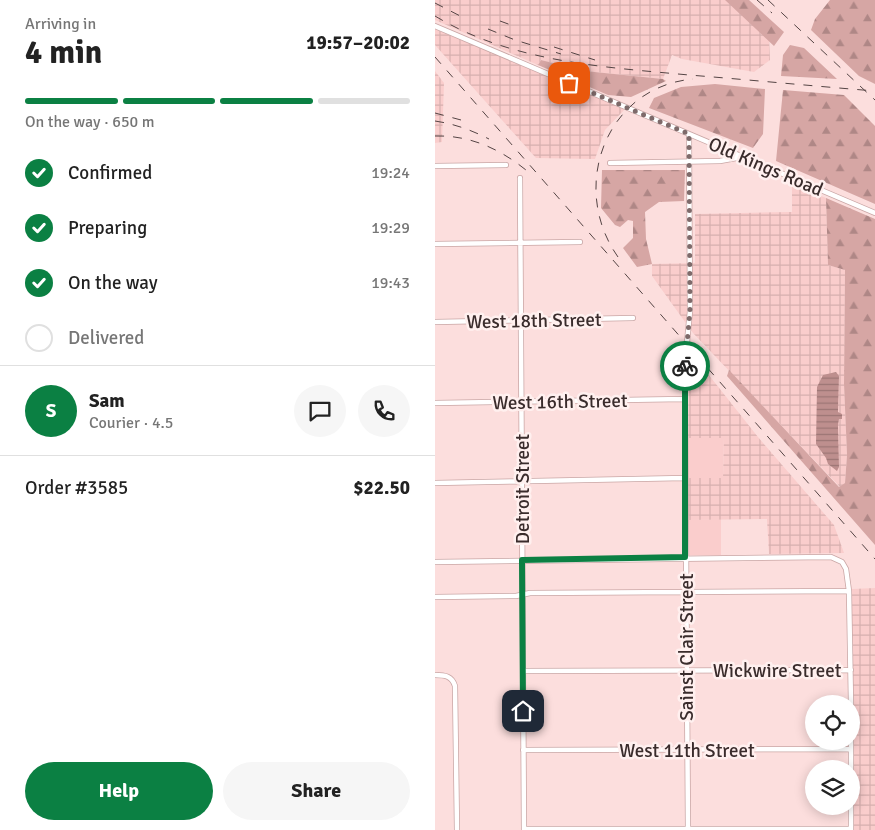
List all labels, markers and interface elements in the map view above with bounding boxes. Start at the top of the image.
text: Arriving in [25,14,96,34]
text: 19:57–20:02 [306,31,410,55]
text: 4 min [25,33,102,72]
pin [548,62,590,104]
icon: bag [555,69,583,97]
text: On the way · 650 m [25,112,155,132]
street label: Old Kings Road [705,132,827,202]
icon: check [25,159,53,187]
text: Confirmed [68,161,152,185]
text: 19:24 [371,163,410,183]
icon: check [25,214,53,242]
text: Preparing [68,216,147,240]
text: 19:29 [371,218,410,238]
icon: check [25,269,53,297]
text: On the way [68,271,158,295]
text: 19:43 [371,273,410,293]
street label: West 18th Street [466,308,602,334]
text: Delivered [68,326,144,350]
courier [660,341,710,391]
icon: bike [671,352,699,380]
button: chat [294,385,346,437]
button: phone [358,385,410,437]
text: Sam [89,389,125,413]
street label: West 16th Street [492,389,628,415]
text: S [46,399,56,423]
text: Courier · 4.5 [89,413,173,433]
street label: Detroit Street [511,433,535,544]
text: Order #3585 [25,476,128,500]
text: $22.50 [353,476,410,500]
street label: Sainst Clair Street [675,573,699,721]
street label: Wickwire Street [713,659,842,683]
pin [502,690,544,732]
map controls [805,695,860,815]
button: locate [805,695,860,750]
icon: home [509,697,537,725]
street label: West 11th Street [619,739,755,763]
button: layers [805,760,860,815]
button: Help [25,762,213,820]
button: Share [223,762,410,820]

